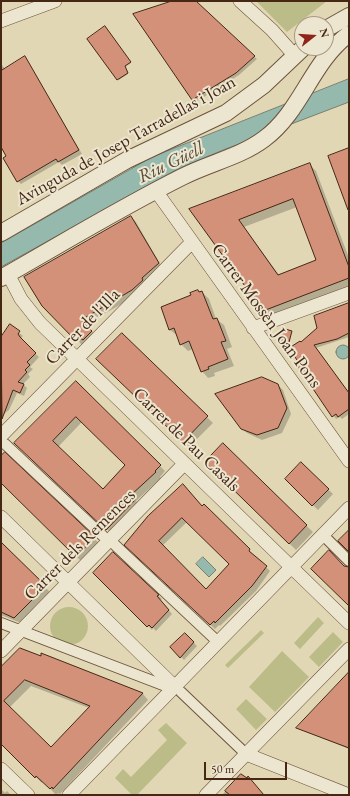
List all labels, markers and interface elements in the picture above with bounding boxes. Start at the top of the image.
north arrow [294,16,334,56]
text: N [317,26,333,39]
street label: Avinguda de Josep Tarradellas i Joan [12,71,240,211]
water label: Riu Güell [134,137,208,189]
street label: Carrer Mossèn Joan Pons [206,240,326,392]
street label: Carrer de l'Illa [41,284,125,370]
street label: Carrer de Pau Casals [128,383,244,497]
street label: Carrer dels Remences [20,485,140,605]
scale bar [206,754,289,780]
text: 50 m [211,761,234,777]

